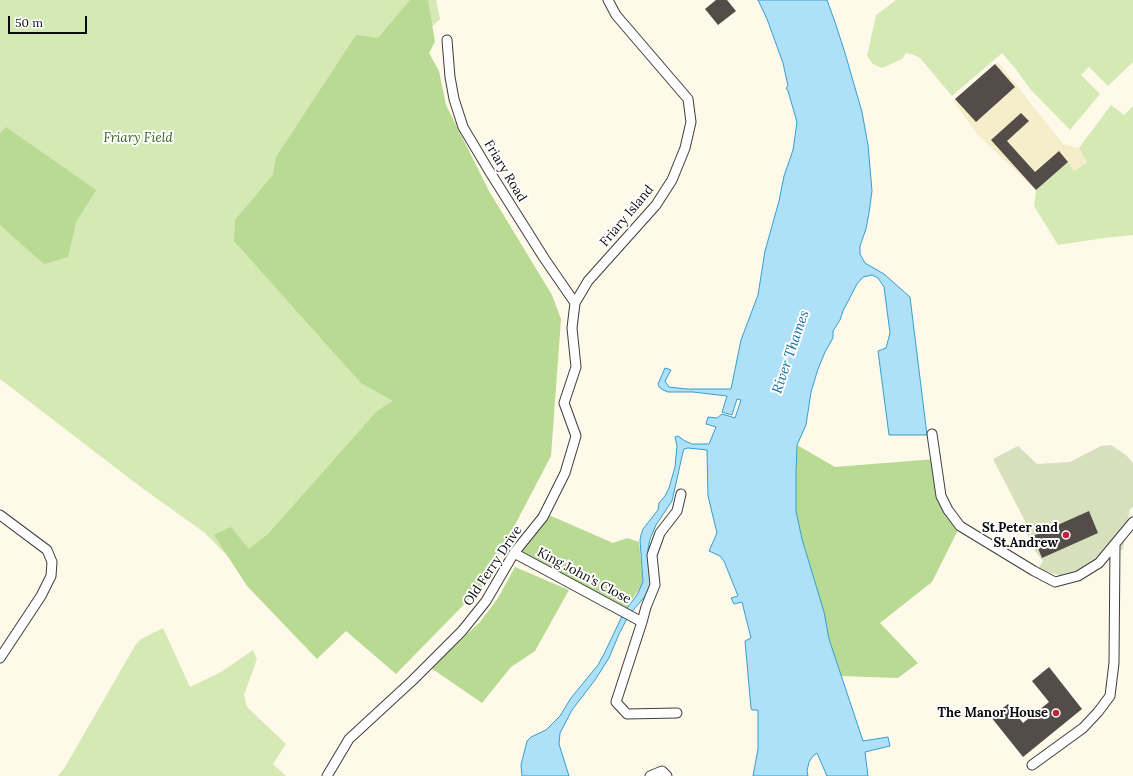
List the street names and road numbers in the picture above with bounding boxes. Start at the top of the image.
street label: Friary Road [480,137,530,205]
street label: Friary Island [597,182,657,250]
street label: Old Ferry Drive [460,523,526,609]
street label: King John's Close [534,545,634,607]

